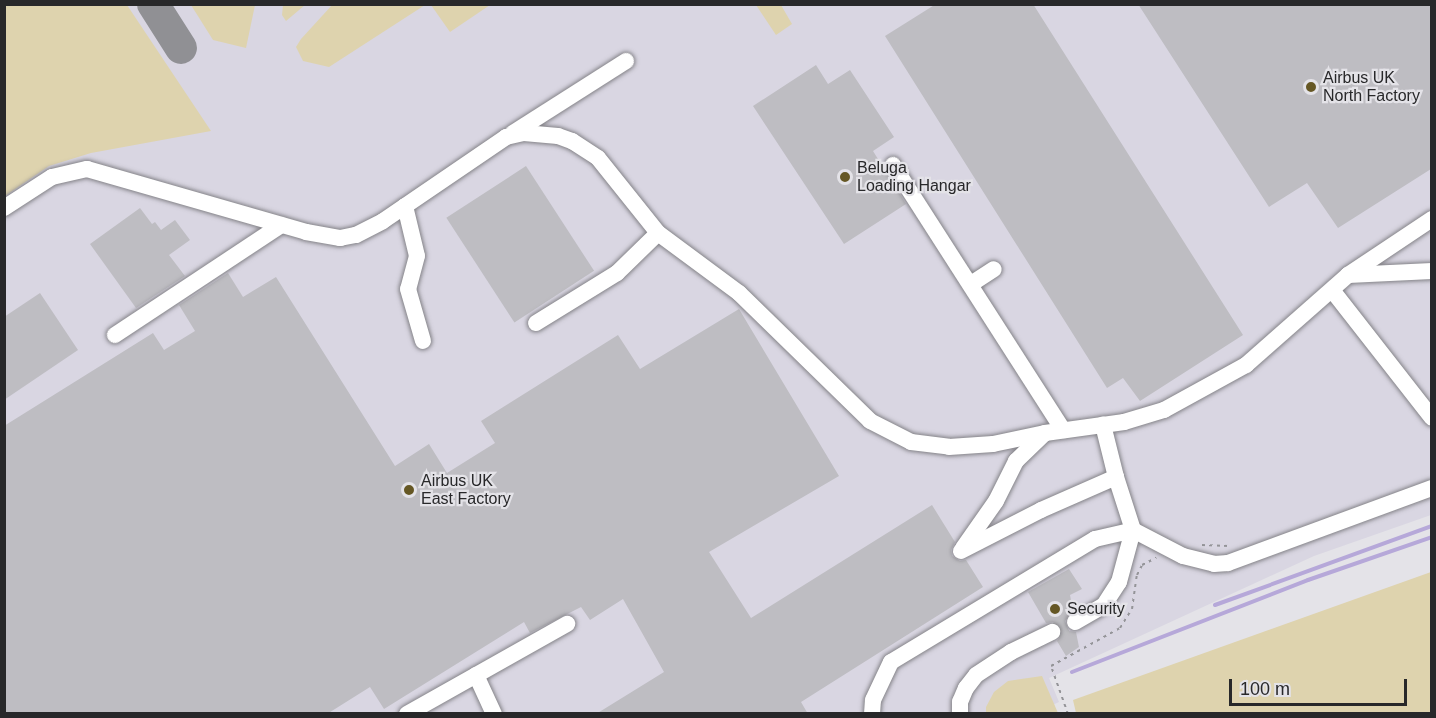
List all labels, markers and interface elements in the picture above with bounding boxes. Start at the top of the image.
place label: Airbus UK North Factory [1323,68,1420,106]
marker: Airbus UK North Factory [1304,80,1318,94]
place label: Beluga Loading Hangar [857,158,971,196]
marker: Beluga Loading Hangar [838,170,852,184]
place label: Airbus UK East Factory [421,471,511,509]
marker: Airbus UK East Factory [402,483,416,497]
place label: Security [1067,599,1125,619]
marker: Security [1048,602,1062,616]
scale bar [1232,667,1410,705]
text: 100 m [1240,679,1290,699]

